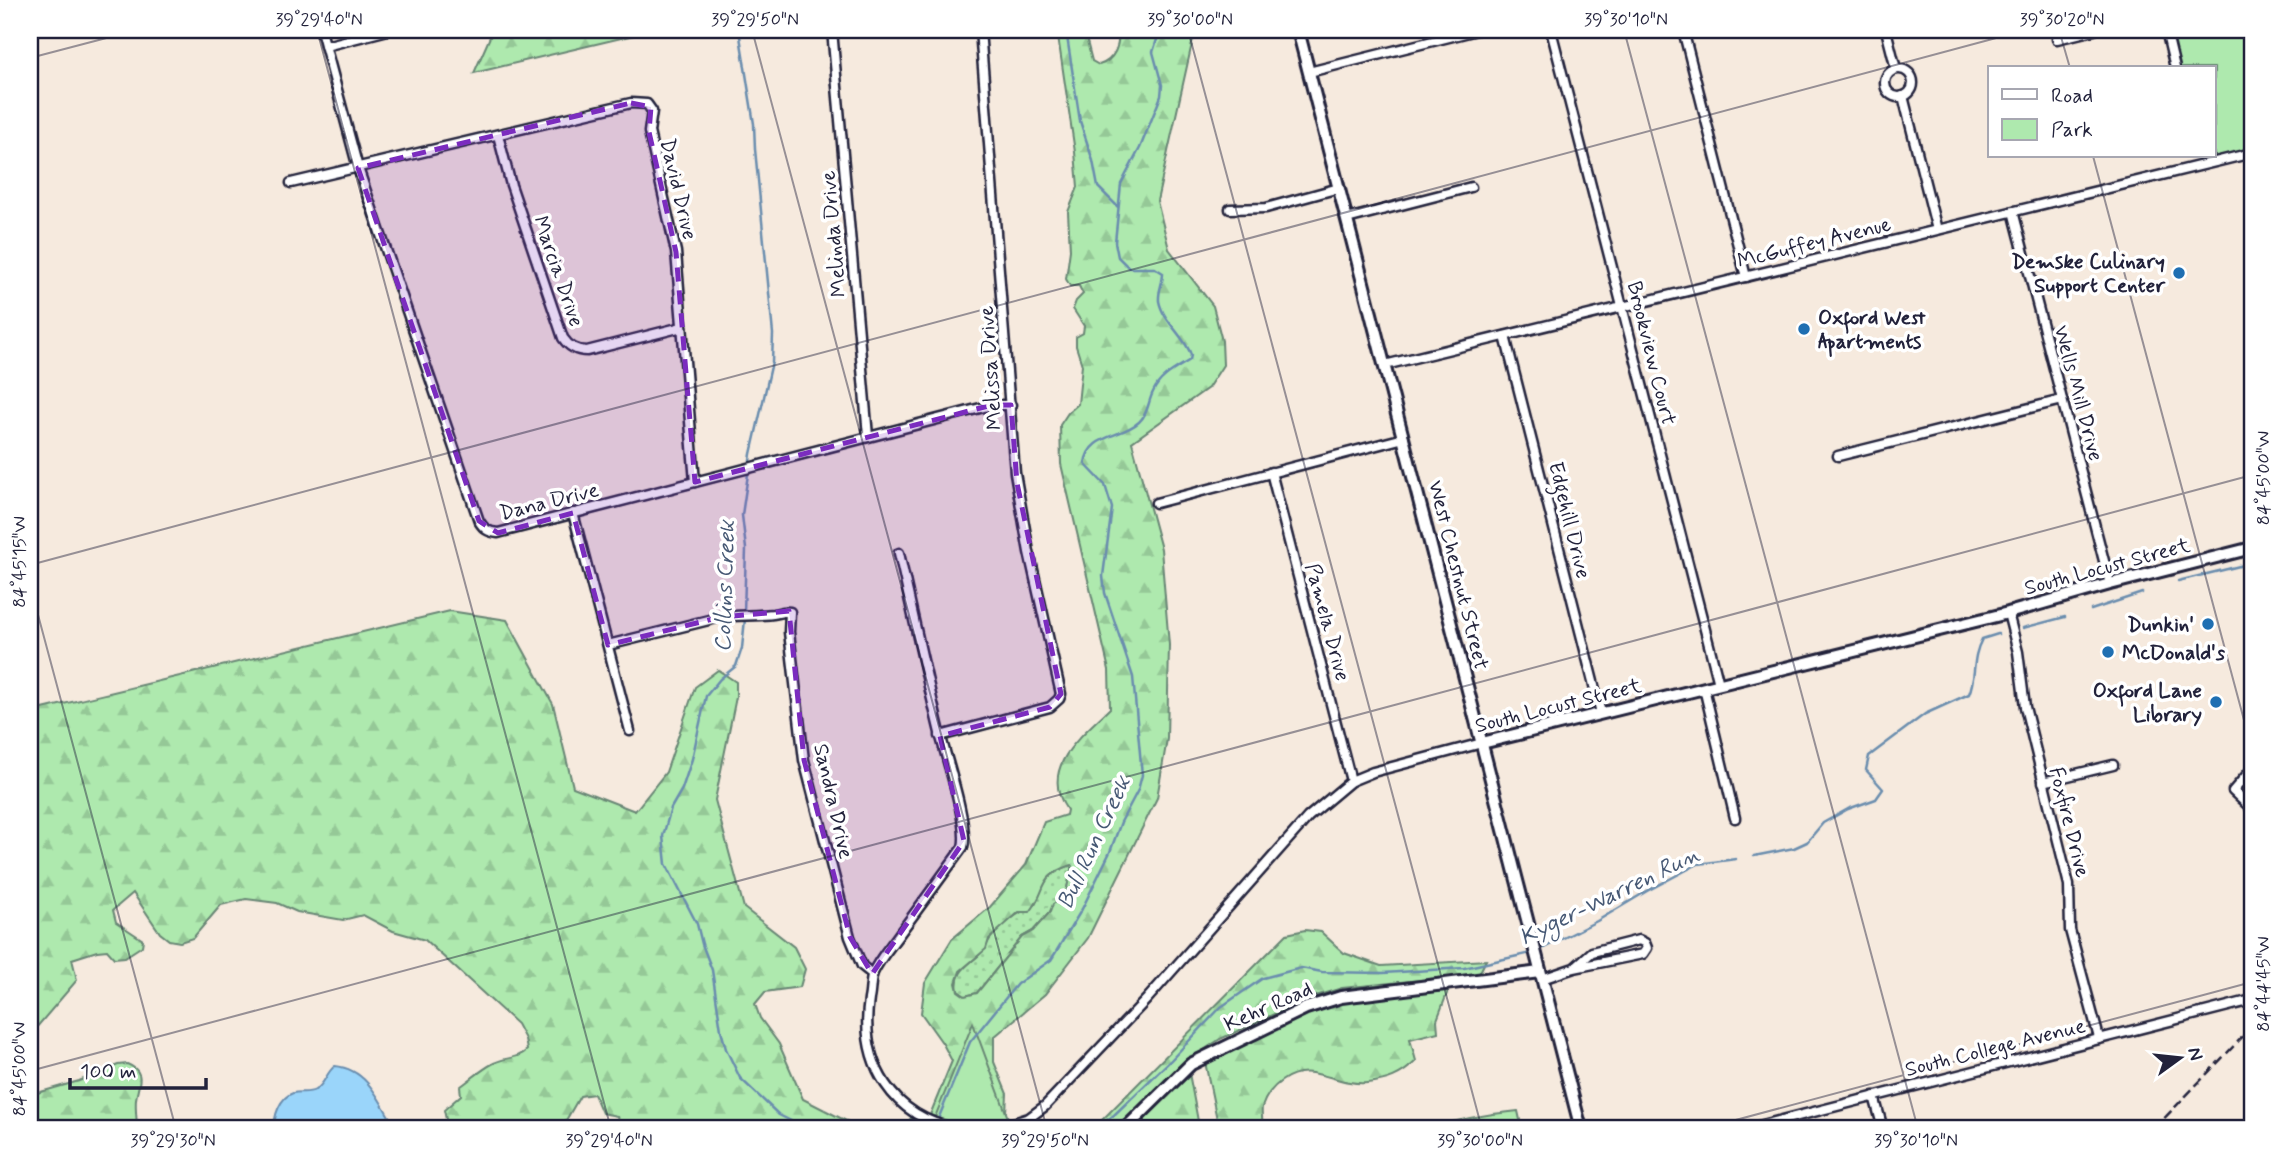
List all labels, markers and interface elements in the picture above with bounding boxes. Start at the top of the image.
text: 39°29'40"N [275,8,363,32]
text: 39°29'50"N [711,8,799,32]
text: 39°30'00"N [1147,8,1233,32]
text: 39°30'10"N [1584,8,1668,32]
text: 39°30'20"N [2020,8,2104,32]
legend [1988,66,2216,158]
text: Road [2051,82,2093,110]
text: Park [2051,116,2093,144]
street label: David Drive [653,136,703,243]
street label: Melinda Drive [815,169,853,298]
street label: McGuffey Avenue [1734,210,1894,276]
street label: Marcia Drive [526,212,590,331]
place label: Demske Culinary Support Center [2011,248,2166,300]
marker: Demske Culinary Support Center [2171,265,2187,281]
street label: Brookview Court [1620,278,1682,428]
place label: Oxford West Apartments [1818,304,1926,357]
street label: Melissa Drive [973,305,1009,431]
marker: Oxford West Apartments [1796,321,1812,337]
street label: Wells Mill Drive [2046,322,2110,464]
text: 84°45'00"W [2252,431,2276,525]
street label: Edgehill Drive [1539,459,1597,582]
street label: Dana Drive [497,476,602,528]
street label: West Chestnut Street [1421,478,1495,673]
text: 84°45'15"W [8,516,32,608]
water label: Collins Creek [709,519,743,652]
street label: South Locust Street [2021,531,2194,603]
street label: Pamela Drive [1298,560,1356,684]
place label: Dunkin' [2127,611,2194,639]
marker: Dunkin' [2200,616,2216,632]
place label: McDonald's [2122,639,2226,667]
marker: McDonald's [2100,644,2116,660]
street label: South Locust Street [1472,672,1645,740]
place label: Oxford Lane Library [2093,677,2202,729]
marker: Oxford Lane Library [2208,694,2224,710]
street label: Sandra Drive [806,741,860,862]
street label: Foxfire Drive [2042,764,2096,881]
water label: Bull Run Creek [1051,771,1139,914]
water label: Kyger-Warren Run [1515,840,1706,955]
text: 84°44'45"W [2252,936,2276,1032]
street label: Kehr Road [1220,975,1317,1039]
street label: South College Avenue [1902,1012,2088,1084]
text: 84°45'00"W [8,1022,32,1116]
north arrow [2146,1023,2216,1092]
text: N [2181,1045,2209,1063]
scale bar [70,1047,206,1091]
text: 100 m [80,1058,136,1086]
text: 39°29'30"N [130,1129,216,1153]
text: 39°29'40"N [565,1129,653,1153]
text: 39°29'50"N [1001,1129,1089,1153]
text: 39°30'00"N [1437,1129,1523,1153]
text: 39°30'10"N [1874,1129,1958,1153]

